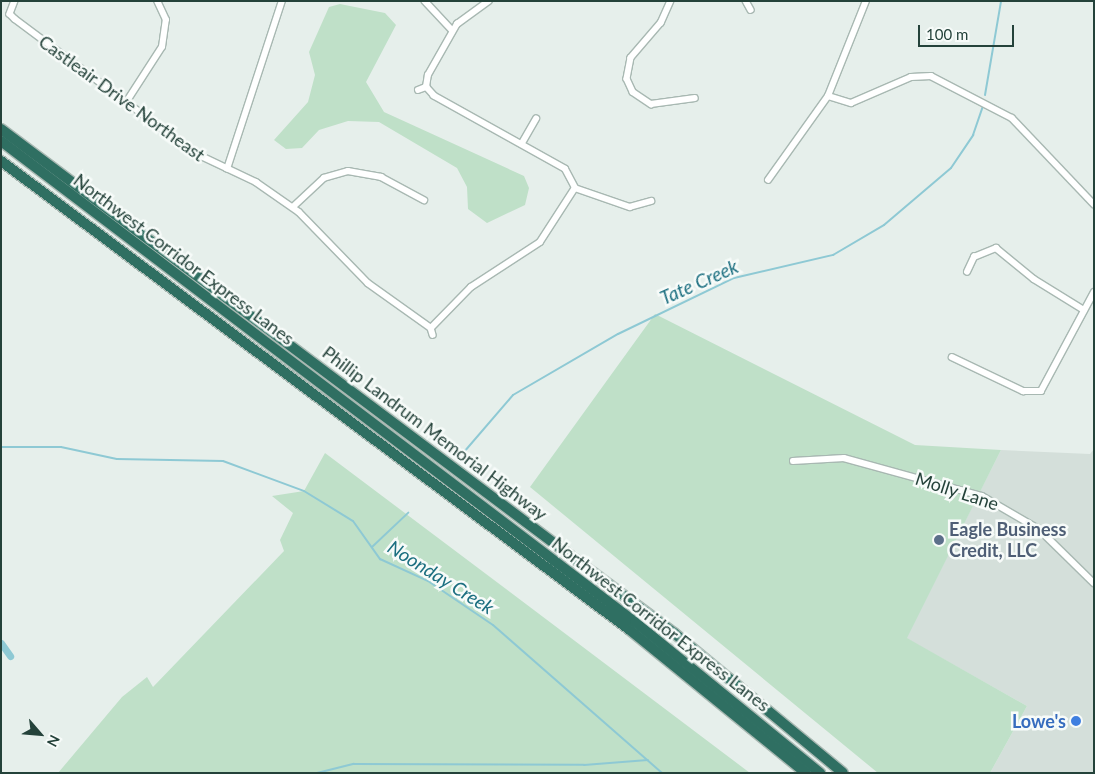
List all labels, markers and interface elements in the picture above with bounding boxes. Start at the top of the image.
scale bar [920,15,1016,47]
text: 100 m [926,25,968,43]
street label: Castleair Drive Northeast [35,30,209,166]
street label: Northwest Corridor Express Lanes [69,169,299,349]
water label: Tate Creek [656,255,742,309]
street label: Phillip Landrum Memorial Highway [318,341,552,525]
street label: Molly Lane [912,467,1002,515]
place label: Eagle Business Credit, LLC [949,519,1066,562]
street label: Northwest Corridor Express Lanes [548,532,774,716]
marker: Eagle Business Credit, LLC [933,534,945,546]
water label: Noonday Creek [383,535,499,619]
north arrow [15,709,65,759]
place label: Lowe's [1012,710,1066,732]
marker: Lowe's [1070,715,1082,727]
text: N [44,732,64,750]

